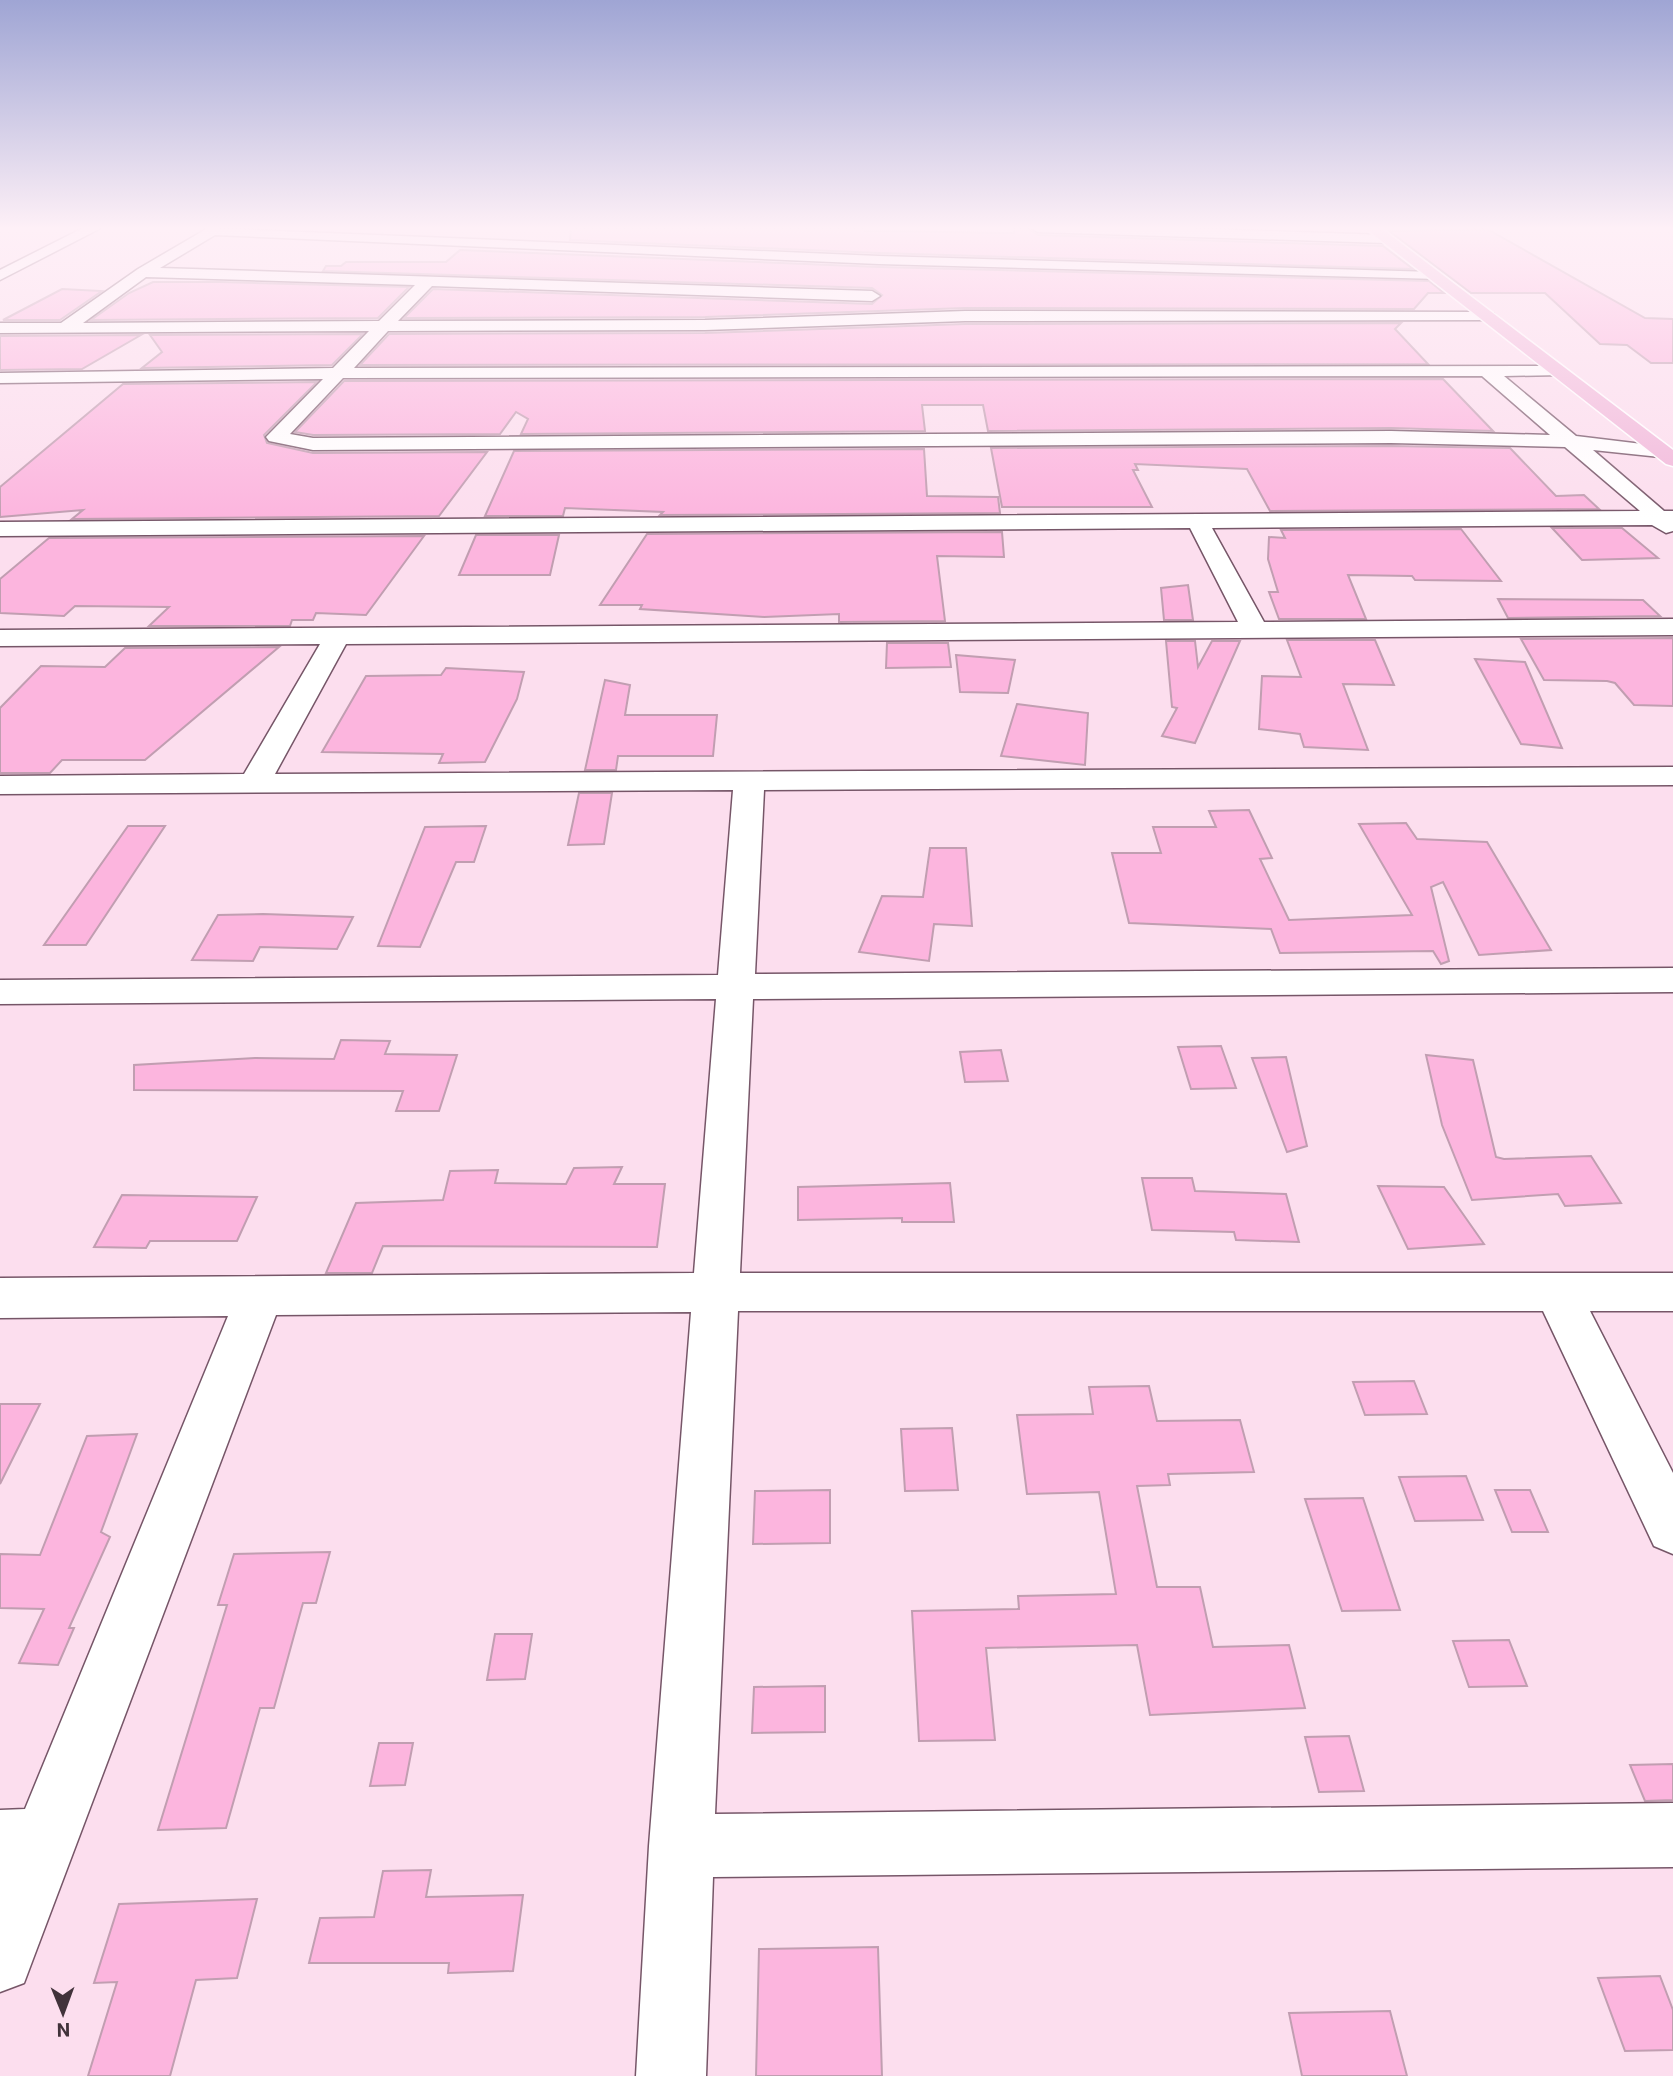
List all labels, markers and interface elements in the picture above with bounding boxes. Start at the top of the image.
north arrow [28,1978,98,2048]
text: N [56,2018,70,2041]

